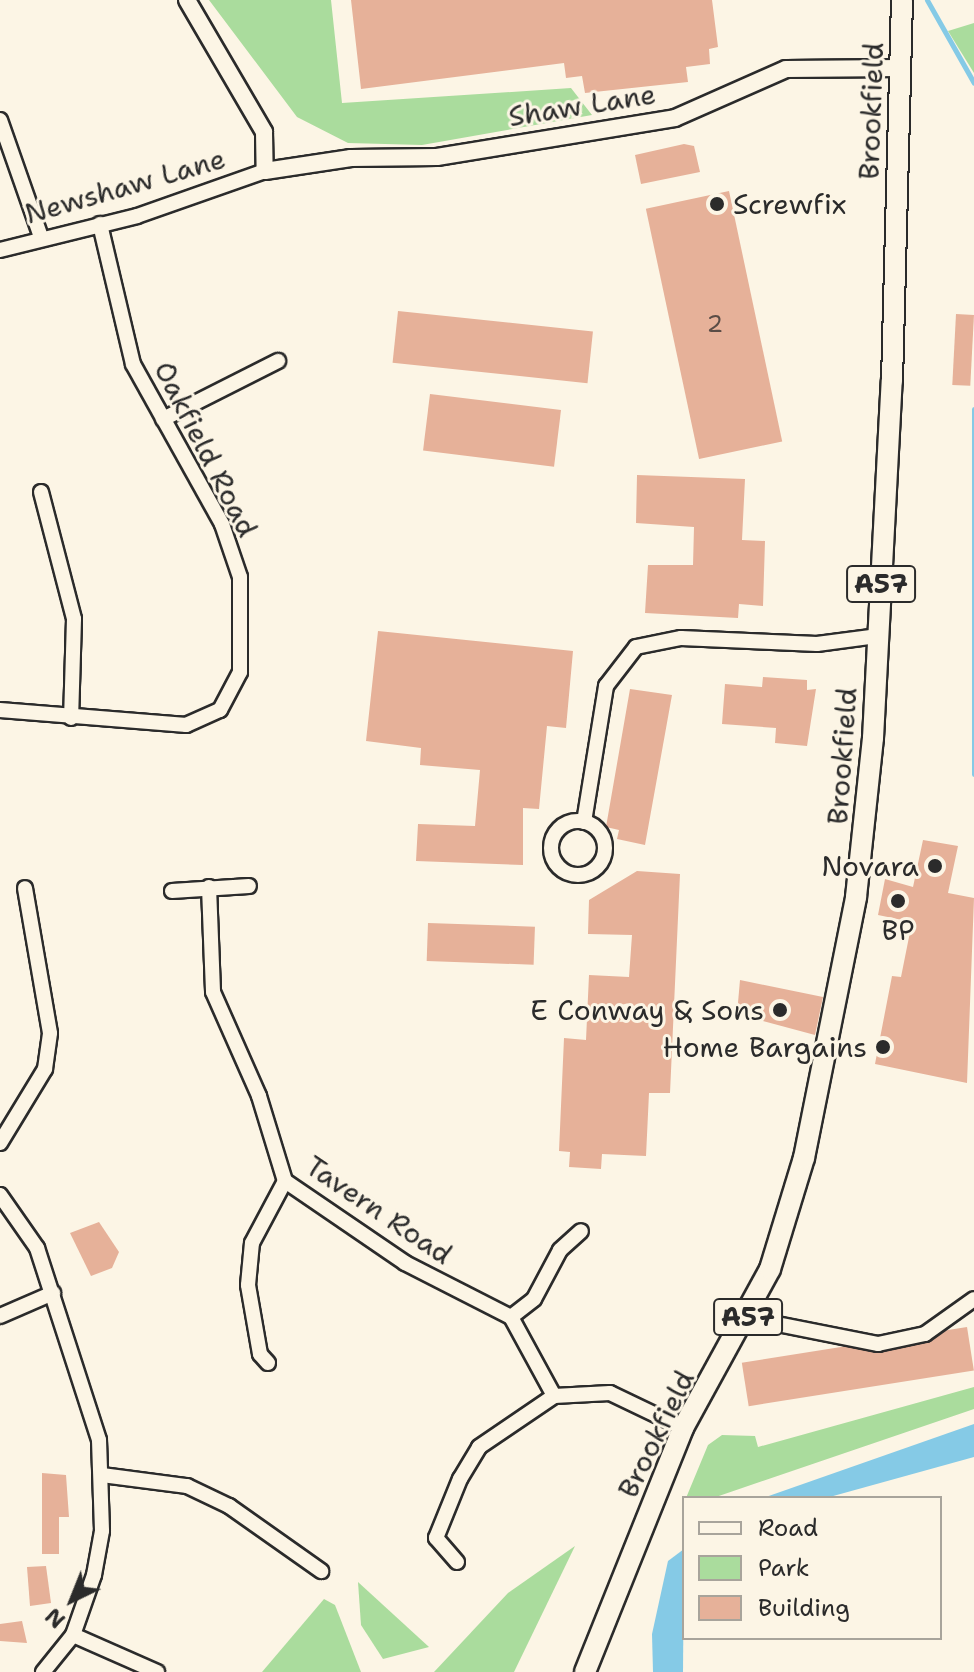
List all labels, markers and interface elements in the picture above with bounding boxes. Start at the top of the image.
street label: Brookfield [852,42,890,180]
street label: Shaw Lane [506,77,658,133]
street label: Newshaw Lane [21,141,229,231]
place label: Screwfix [733,187,846,221]
marker: Screwfix [708,195,726,213]
house number: 2 [707,311,723,339]
street label: Oakfield Road [147,356,265,542]
road number: A57 [845,562,917,606]
street label: Brookfield [820,686,864,826]
place label: Novara [821,849,919,883]
marker: Novara [926,857,944,875]
marker: BP [889,892,907,910]
place label: BP [881,913,915,947]
place label: E Conway & Sons [530,993,764,1027]
marker: E Conway & Sons [771,1001,789,1019]
place label: Home Bargains [662,1030,867,1064]
marker: Home Bargains [874,1038,892,1056]
street label: Tavern Road [299,1149,459,1271]
road number: A57 [712,1295,784,1339]
street label: Brookfield [611,1365,701,1503]
legend [682,1496,942,1640]
text: Road [758,1512,818,1544]
text: Park [758,1552,810,1584]
north arrow [32,1560,112,1640]
text: Building [758,1592,850,1624]
text: N [39,1601,72,1634]

